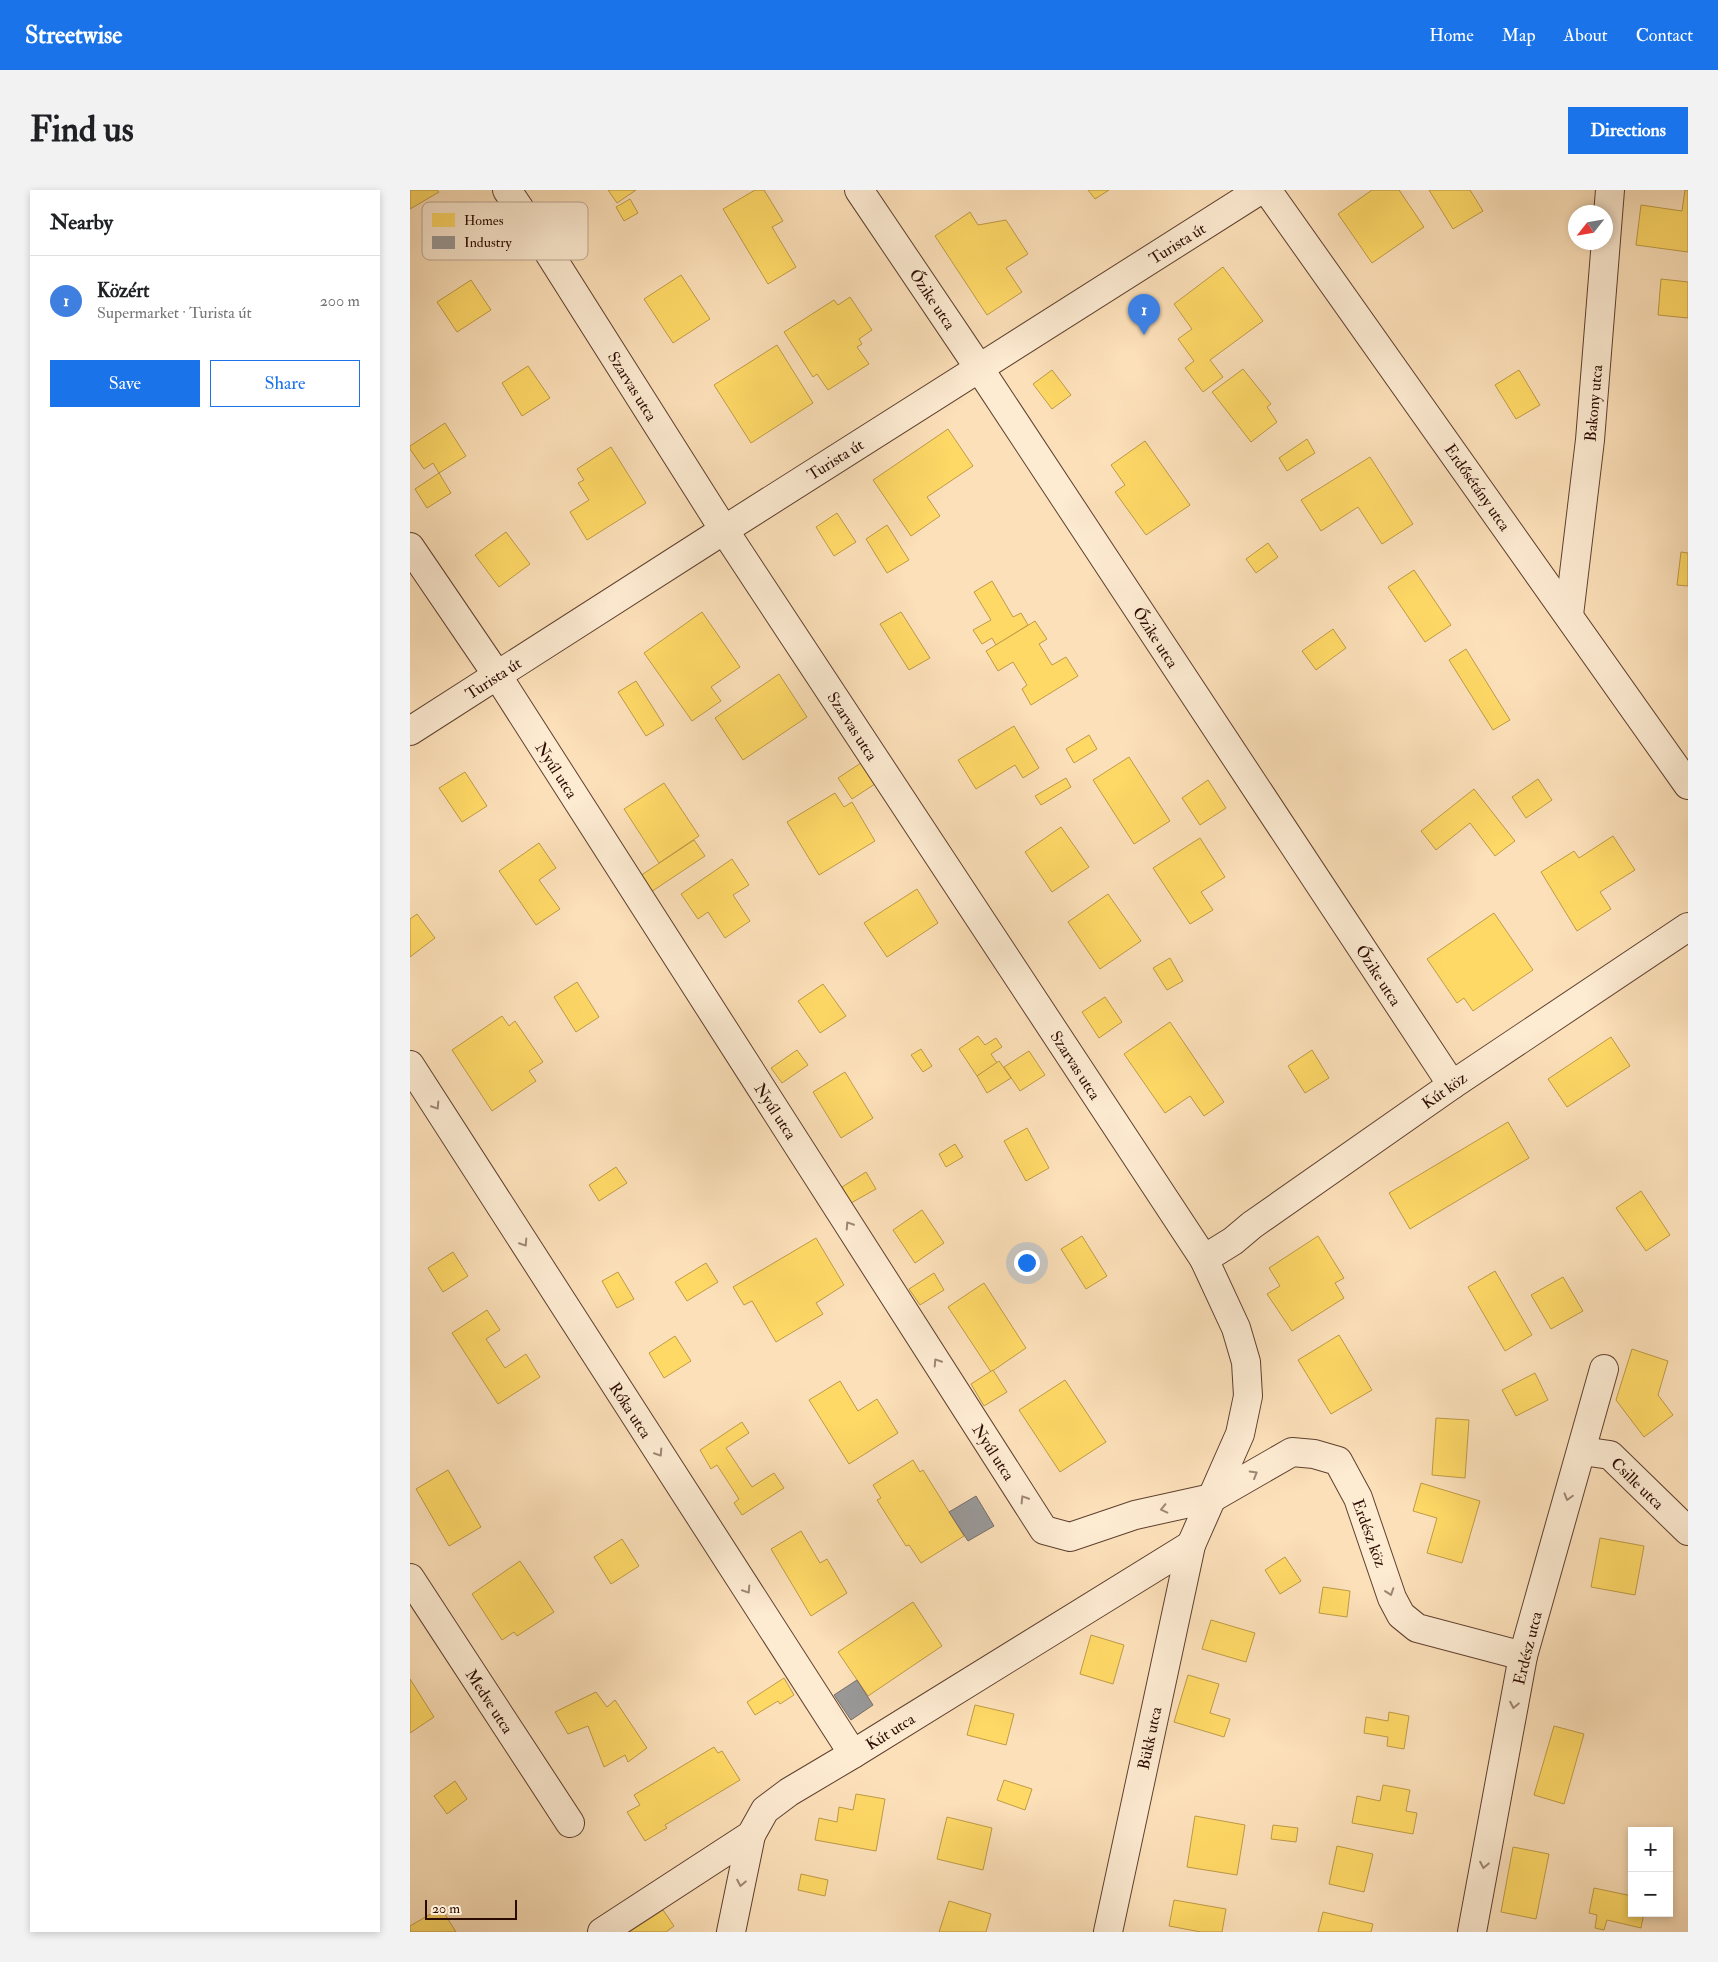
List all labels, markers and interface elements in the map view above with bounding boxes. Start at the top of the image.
text: Streetwise [25,20,122,51]
text: Home [1429,24,1474,47]
text: Map [1502,24,1536,47]
text: About [1564,24,1608,47]
text: Contact [1636,24,1693,47]
button: Directions [1568,107,1688,154]
text: Find us [30,108,134,152]
legend [422,202,588,260]
north arrow [1568,205,1613,250]
text: Nearby [50,209,113,236]
text: Homes [464,212,504,229]
street label: Turista út [1146,219,1209,269]
text: Industry [464,234,513,252]
street label: Őzike utca [905,265,961,334]
text: Közért [97,279,149,303]
text: 1 [63,291,69,311]
text: 200 m [320,291,360,311]
pin: 1 [1128,294,1160,335]
text: Supermarket · Turista út [97,303,252,323]
street label: Szarvas utca [603,348,662,425]
button: Save [50,360,200,407]
button: Share [210,360,360,407]
street label: Bakony utca [1581,363,1607,442]
street label: Turista út [804,435,867,485]
street label: Erdősétány utca [1440,440,1515,535]
street label: Őzike utca [1128,603,1183,672]
street label: Turista út [462,653,525,704]
street label: Szarvas utca [823,688,882,765]
street label: Nyúl utca [531,739,582,803]
street label: Őzike utca [1351,941,1406,1010]
street label: Szarvas utca [1046,1027,1105,1104]
street label: Kút köz [1418,1068,1471,1113]
street label: Nyúl utca [750,1080,801,1144]
one-way arrow [430,1101,440,1110]
one-way arrow [846,1221,855,1231]
one-way arrow [518,1237,527,1247]
your location [1014,1250,1040,1276]
one-way arrow [933,1358,943,1367]
street label: Róka utca [605,1379,656,1443]
street label: Nyúl utca [968,1421,1019,1485]
one-way arrow [653,1448,663,1457]
street label: Csille utca [1607,1454,1668,1514]
one-way arrow [1249,1470,1258,1480]
one-way arrow [1564,1493,1574,1501]
one-way arrow [1021,1495,1031,1504]
street label: Erdész köz [1347,1496,1391,1571]
one-way arrow [1160,1503,1169,1513]
one-way arrow [741,1584,750,1594]
one-way arrow [1384,1587,1394,1596]
street label: Erdész utca [1509,1609,1547,1687]
street label: Medve utca [461,1665,518,1738]
one-way arrow [1509,1701,1520,1710]
street label: Bükk utca [1134,1705,1166,1771]
street label: Kút utca [862,1709,919,1755]
map controls [1628,1827,1673,1917]
button: + [1628,1827,1673,1872]
one-way arrow [1480,1861,1490,1869]
button: − [1628,1872,1673,1917]
one-way arrow [737,1878,747,1887]
scale bar [425,1897,518,1920]
text: 20 m [432,1900,460,1917]

